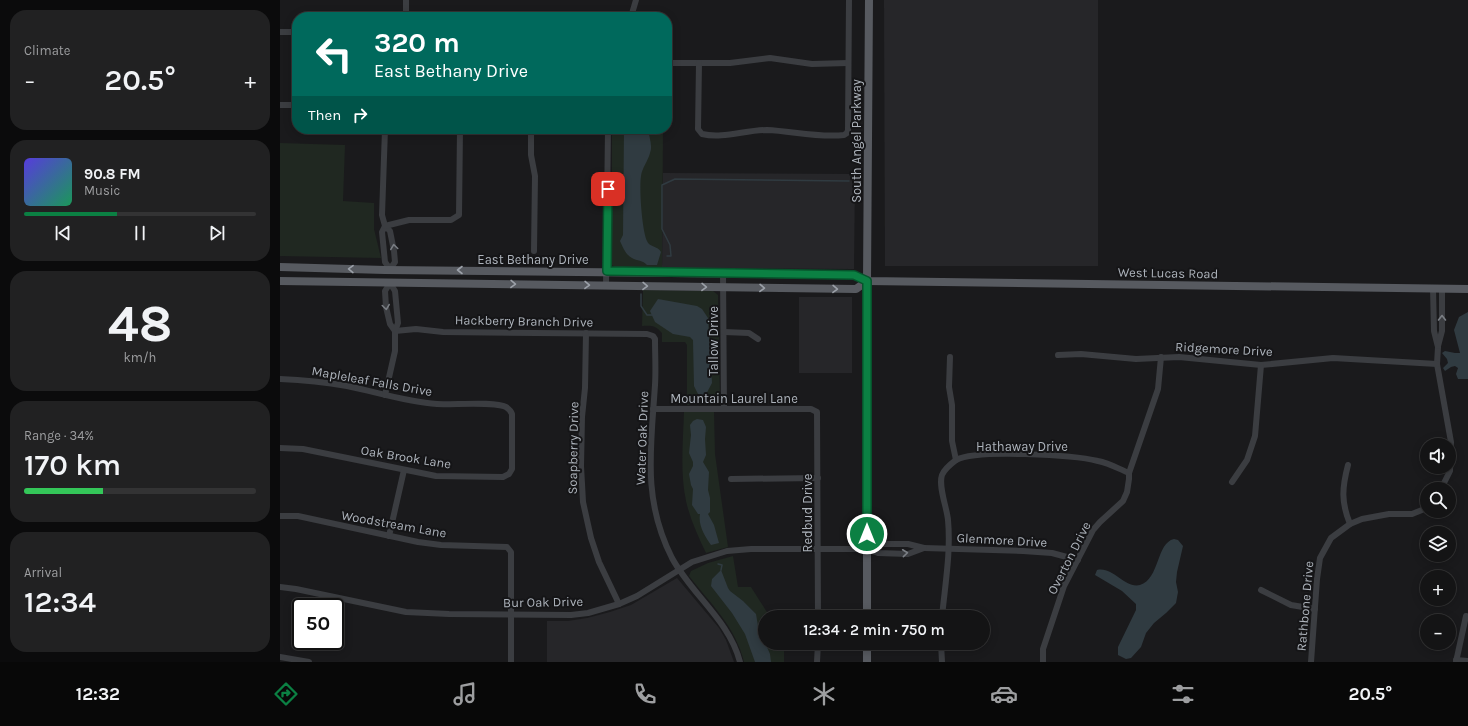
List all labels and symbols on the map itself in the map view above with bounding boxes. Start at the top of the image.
street label: South Angel Parkway [849,79,864,203]
pin [591,172,625,206]
one-way arrow [390,244,399,250]
street label: East Bethany Drive [477,252,589,267]
one-way arrow [348,264,354,273]
street label: West Lucas Road [1118,265,1218,281]
one-way arrow [457,266,463,274]
one-way arrow [510,280,516,288]
one-way arrow [584,281,590,289]
one-way arrow [642,282,648,290]
one-way arrow [701,283,707,291]
one-way arrow [759,283,765,292]
one-way arrow [832,285,838,293]
one-way arrow [381,304,390,310]
street label: Tallow Drive [706,306,721,376]
street label: Hackberry Branch Drive [455,312,594,330]
one-way arrow [1438,315,1446,321]
street label: Ridgemore Drive [1175,339,1273,359]
street label: Mapleleaf Falls Drive [310,363,434,399]
street label: Water Oak Drive [633,390,651,485]
street label: Mountain Laurel Lane [670,391,798,406]
street label: Soapberry Drive [565,401,581,495]
street label: Hathaway Drive [976,439,1068,454]
street label: Oak Brook Lane [360,442,452,472]
street label: Redbud Drive [800,473,815,553]
street label: Woodstream Lane [340,507,448,541]
position arrow [846,513,888,555]
street label: Overton Drive [1044,519,1094,597]
street label: Glenmore Drive [956,530,1048,550]
one-way arrow [902,549,908,558]
street label: Rathbone Drive [1294,560,1316,652]
street label: Bur Oak Drive [503,594,583,610]
speed limit sign: 50 [292,598,344,650]

